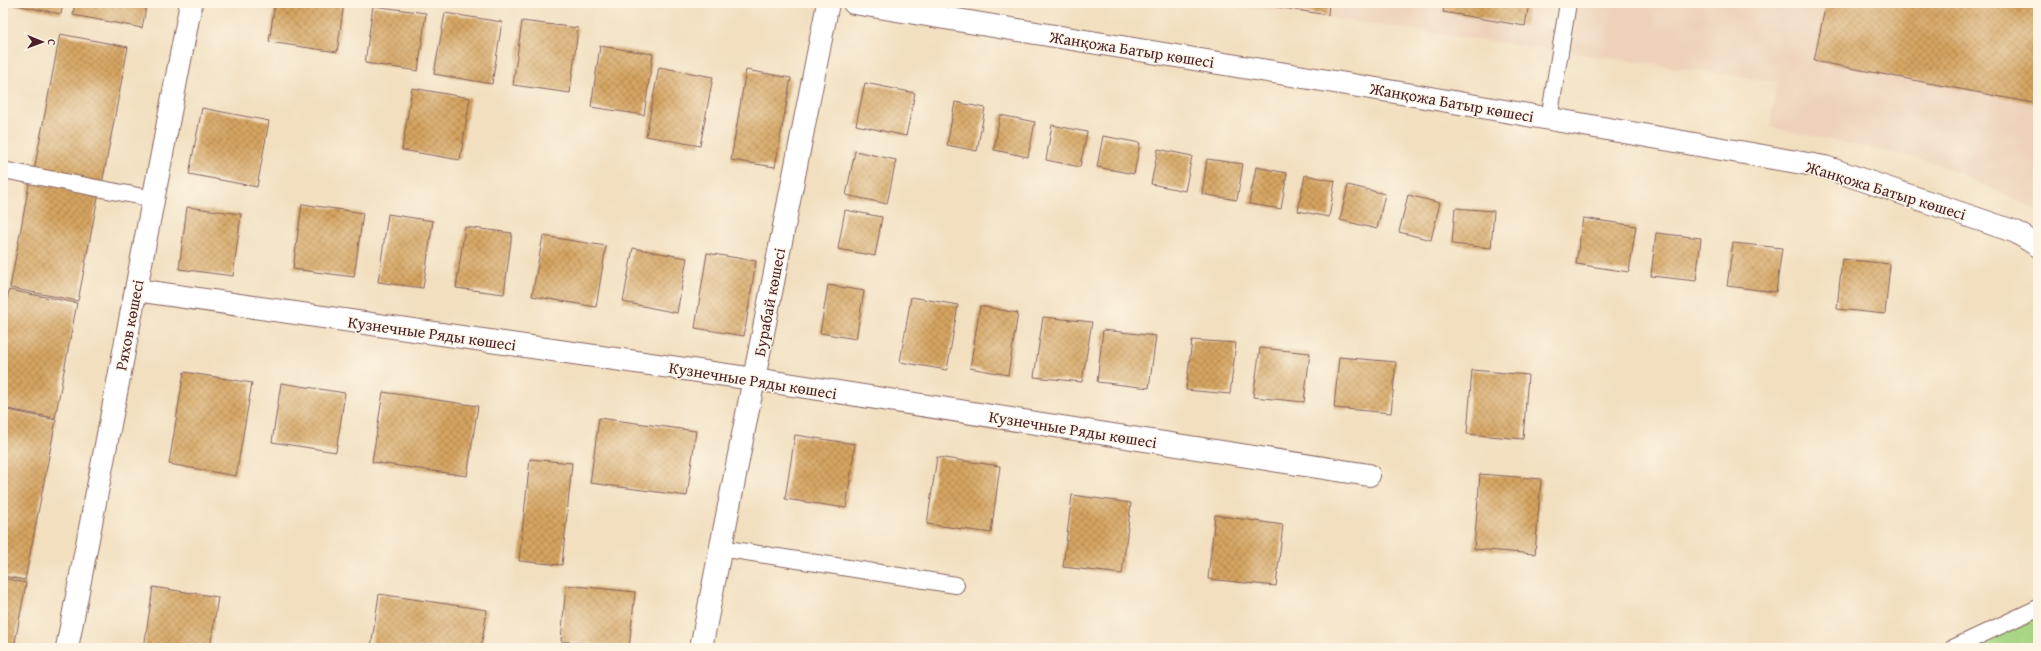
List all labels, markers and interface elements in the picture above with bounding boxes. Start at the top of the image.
north arrow [22,22,62,62]
street label: Жанқожа Батыр көшесі [1047,24,1216,74]
text: С [44,39,60,45]
street label: Жанқожа Батыр көшесі [1367,76,1536,128]
street label: Жанқожа Батыр көшесі [1802,154,1969,226]
street label: Бурабай көшесі [747,245,791,358]
street label: Ряхов көшесі [108,277,150,372]
street label: Кузнечные Ряды көшесі [346,309,518,357]
street label: Кузнечные Ряды көшесі [667,355,839,405]
street label: Кузнечные Ряды көшесі [987,404,1159,454]

